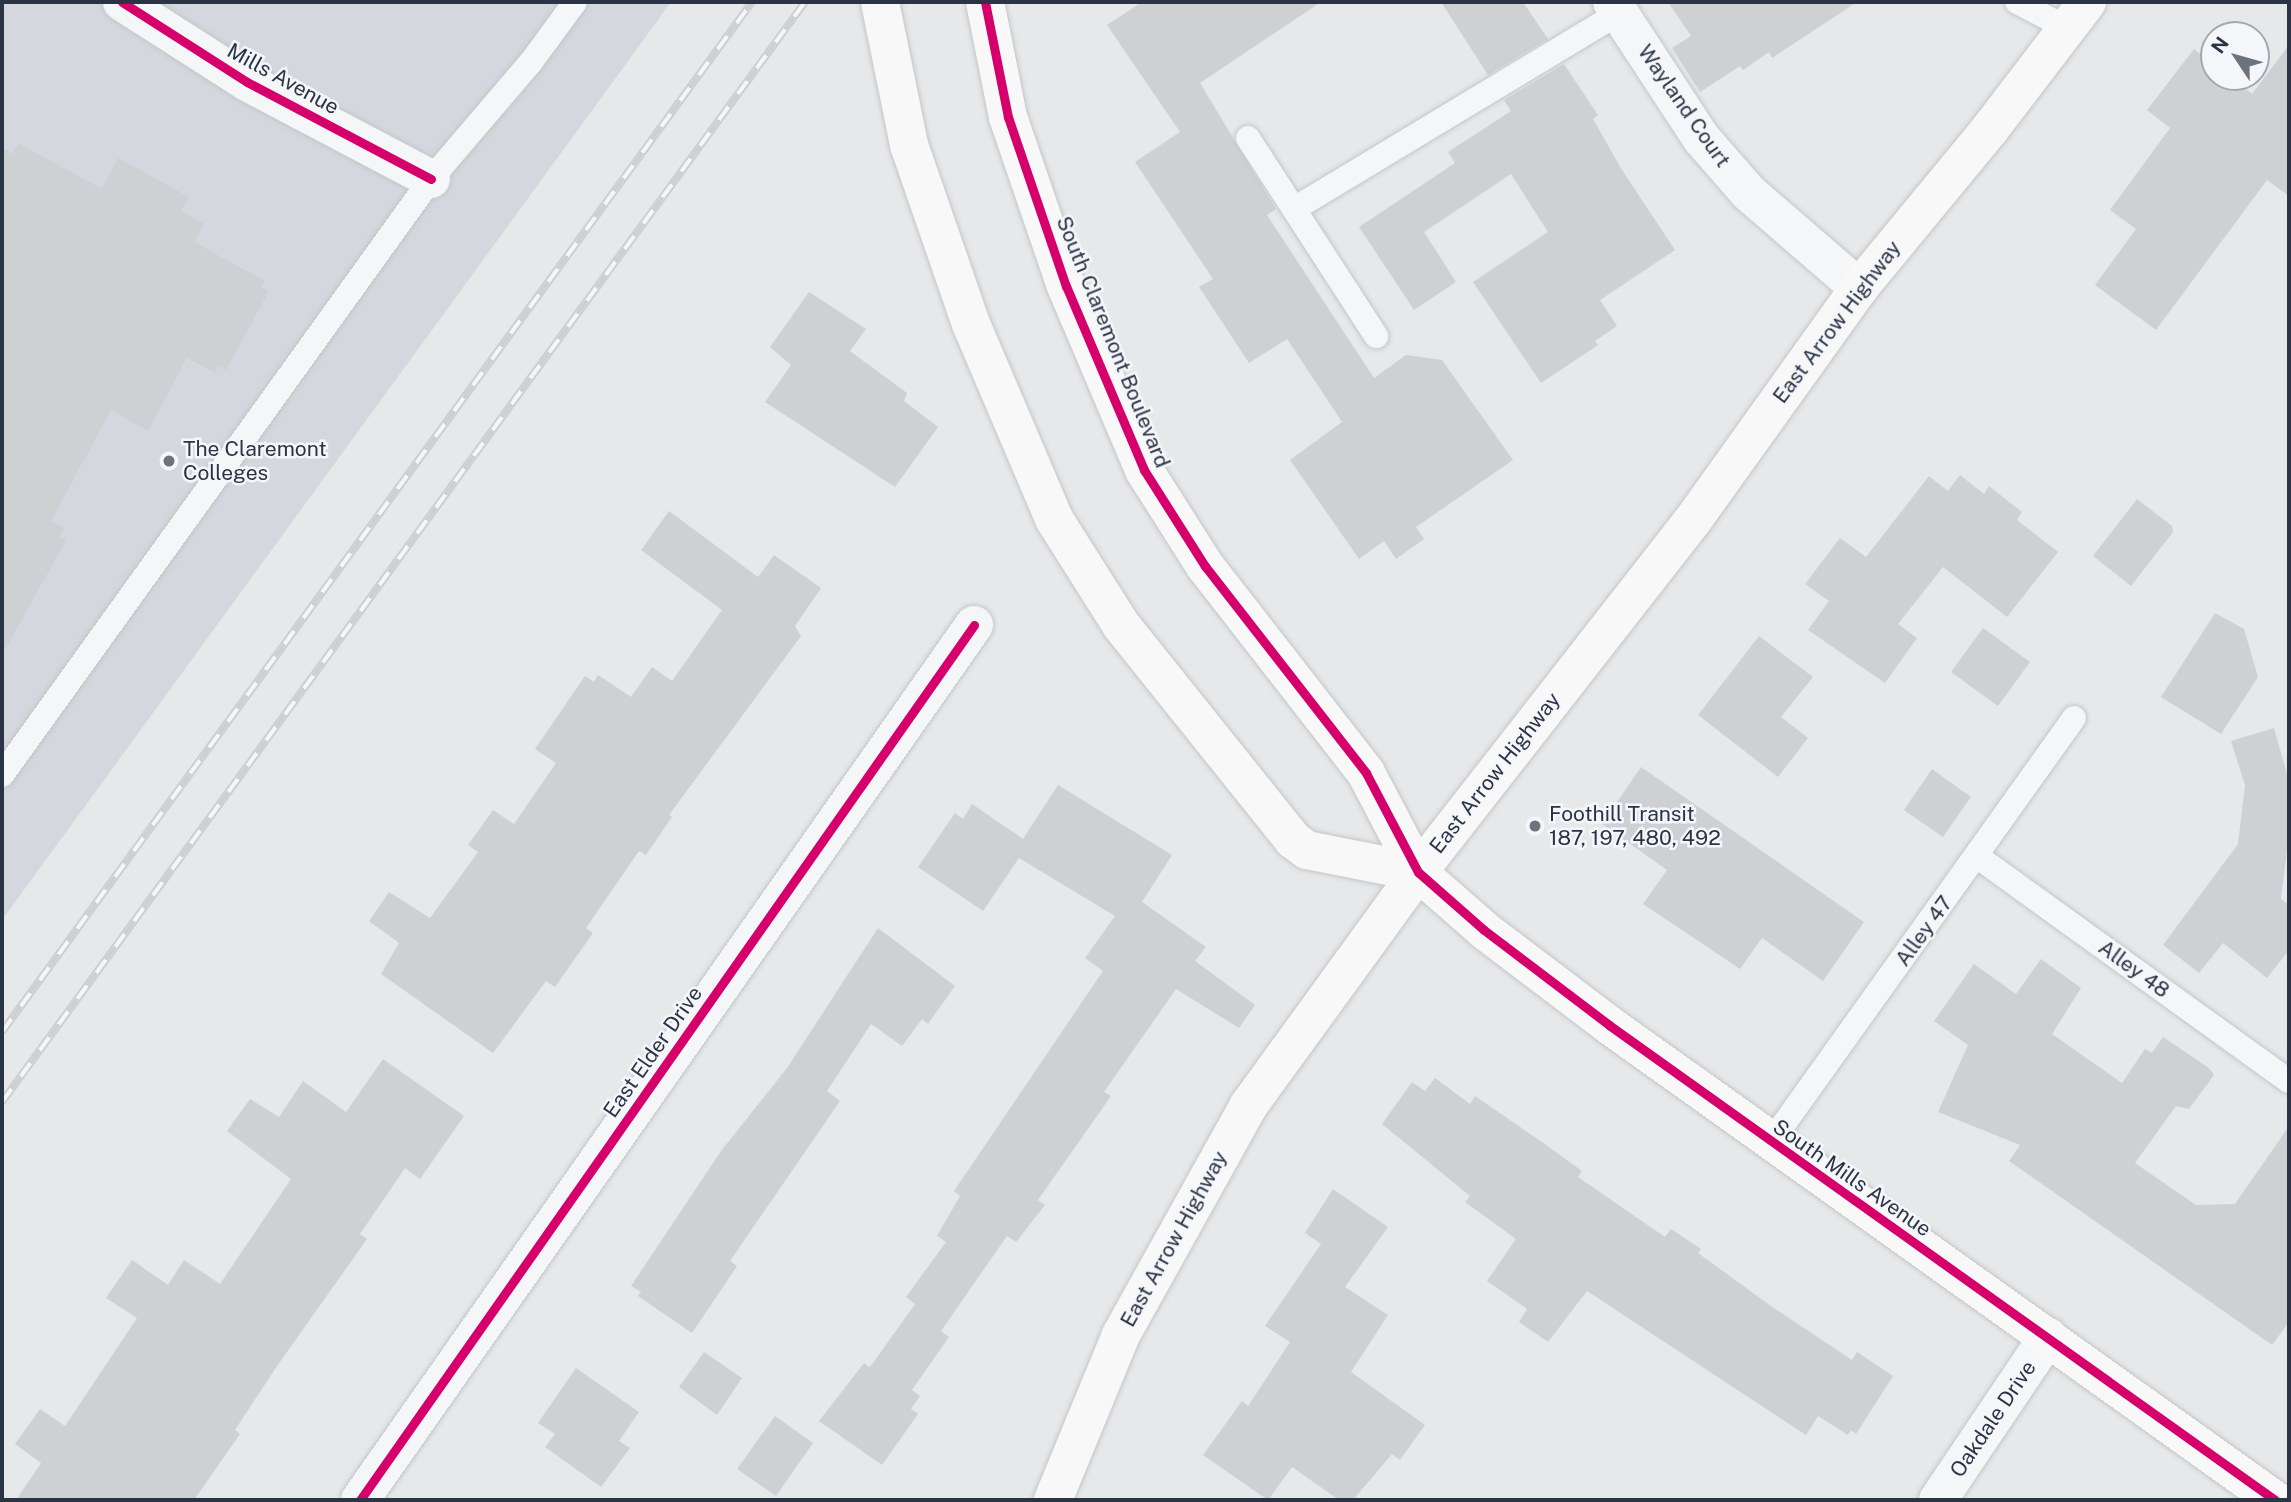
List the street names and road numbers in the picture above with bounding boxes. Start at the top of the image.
street label: Mills Avenue [223,38,343,120]
street label: Wayland Court [1632,40,1736,172]
street label: South Claremont Boulevard [1051,213,1175,471]
street label: East Arrow Highway [1768,236,1906,408]
street label: East Arrow Highway [1424,688,1566,858]
street label: Alley 47 [1890,891,1958,971]
street label: Alley 48 [2094,935,2174,1003]
street label: East Elder Drive [598,981,708,1123]
street label: South Mills Avenue [1768,1114,1936,1242]
street label: East Arrow Highway [1115,1147,1233,1331]
street label: Oakdale Drive [1945,1356,2041,1482]

